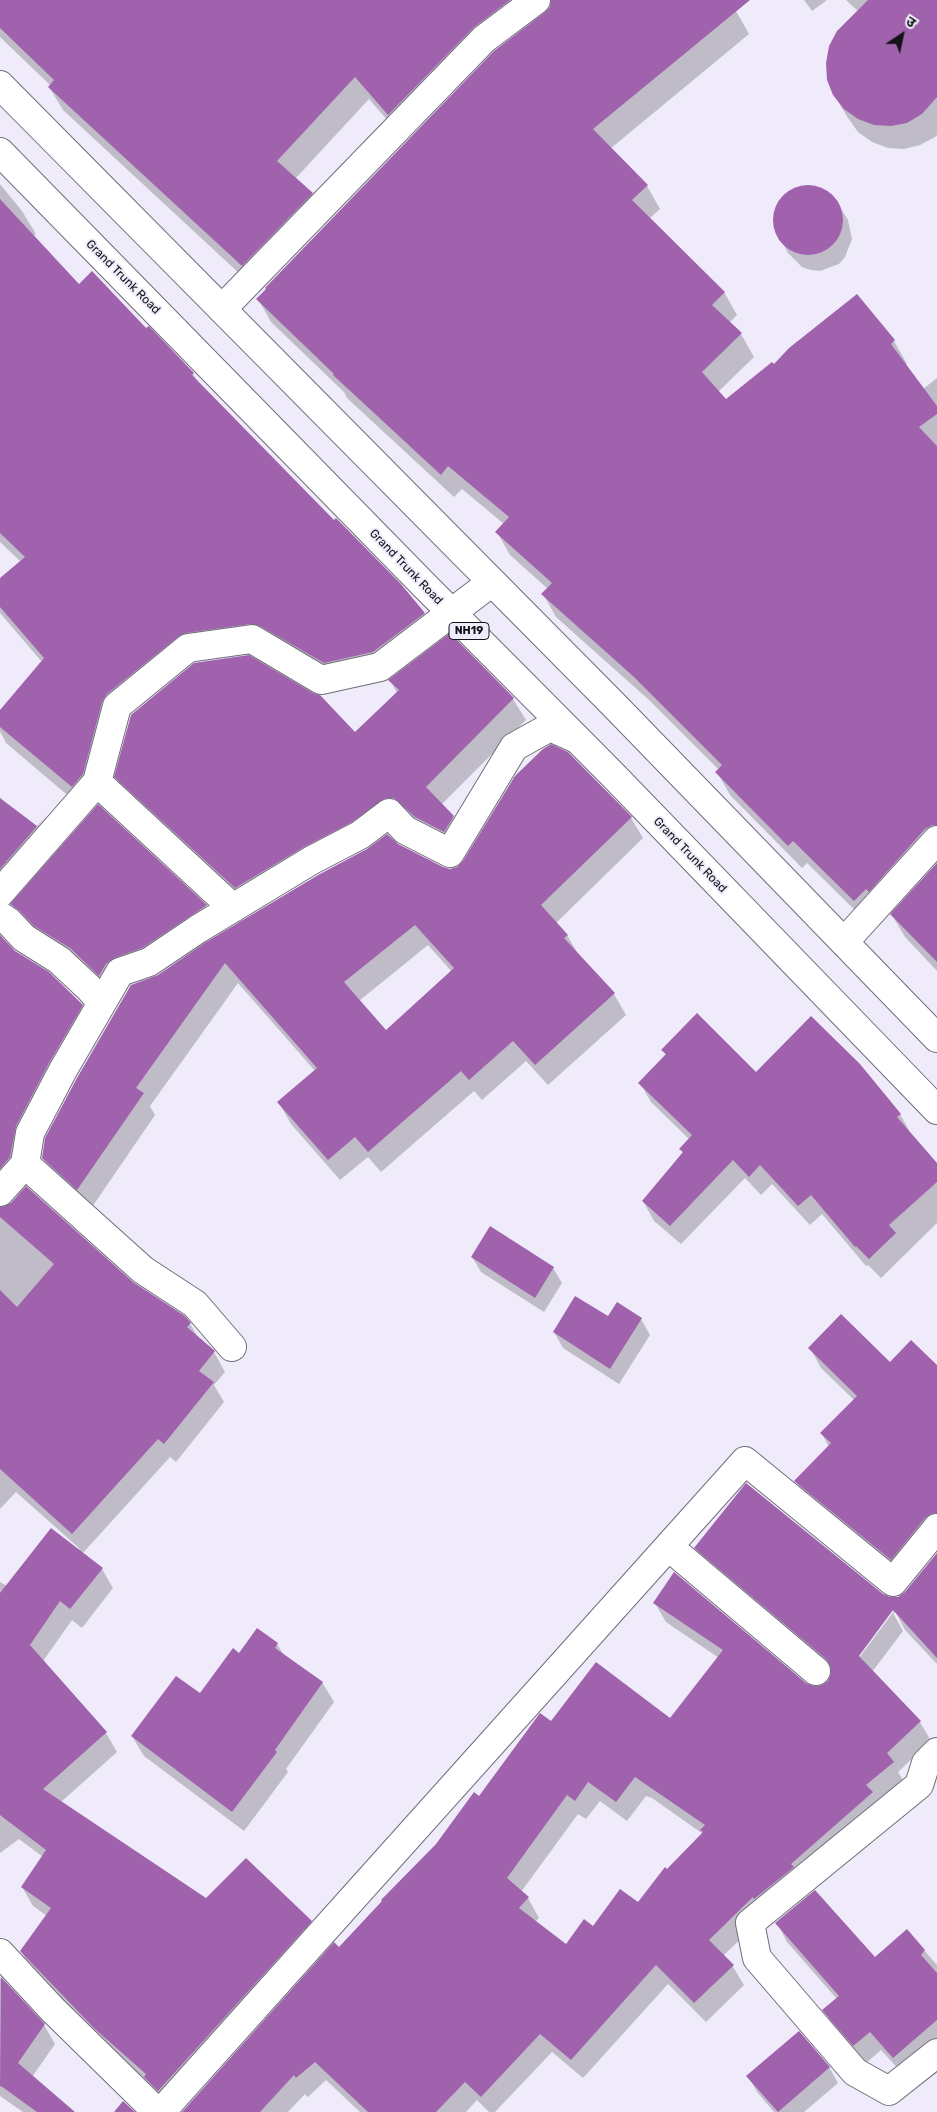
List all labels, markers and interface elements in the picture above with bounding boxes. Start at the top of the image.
north arrow [877,10,927,60]
text: उ [903,13,919,31]
street label: Grand Trunk Road [83,237,163,317]
street label: Grand Trunk Road [366,526,446,608]
road number: NH19 [449,622,489,640]
street label: Grand Trunk Road [650,814,730,896]

